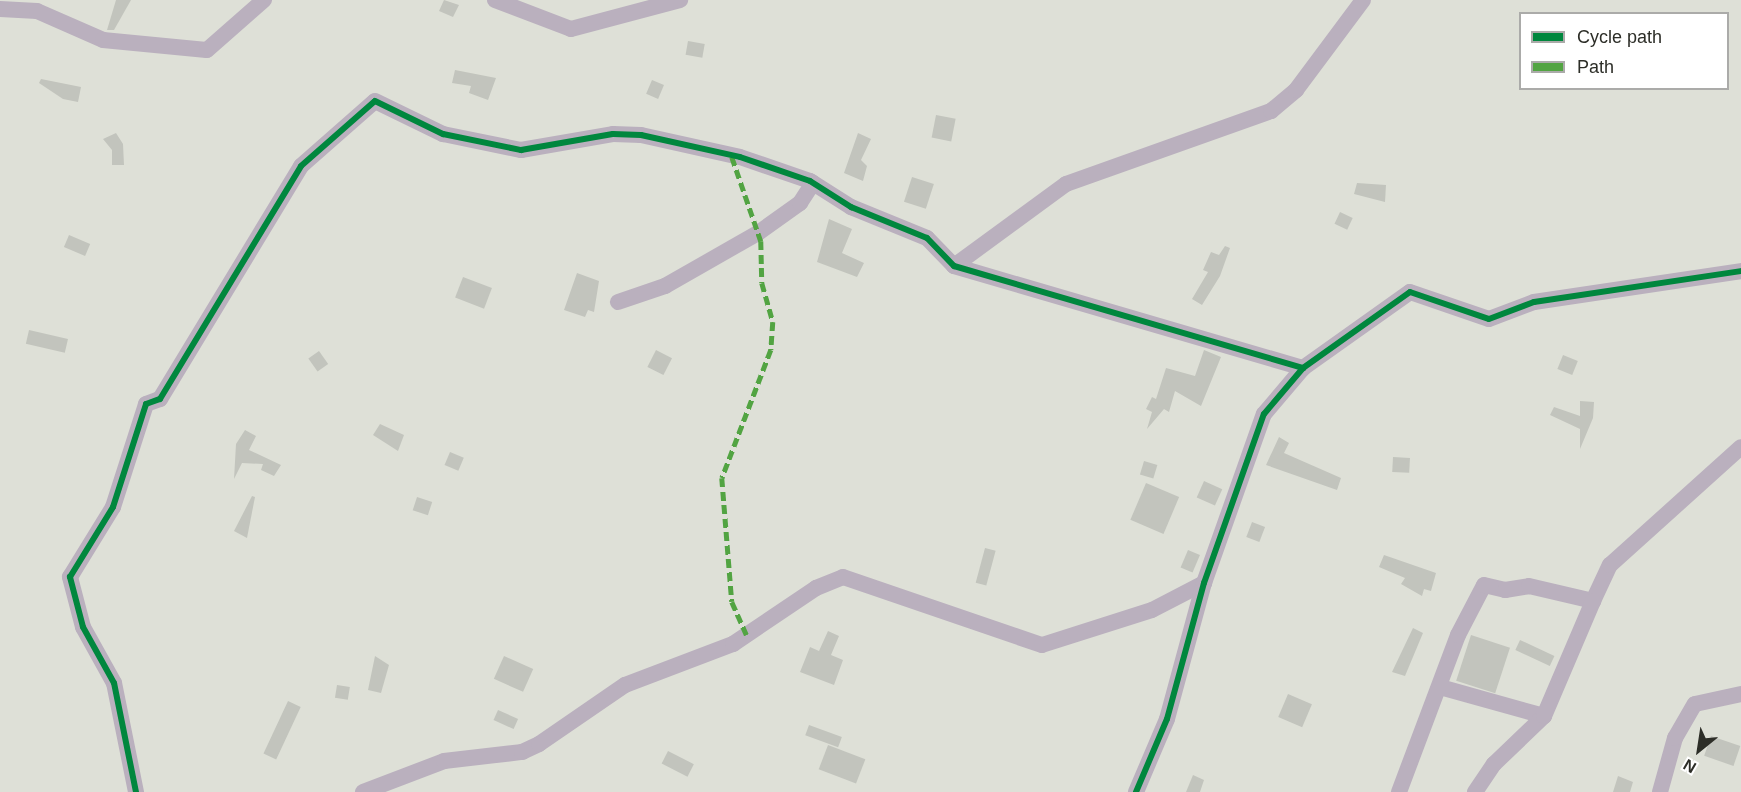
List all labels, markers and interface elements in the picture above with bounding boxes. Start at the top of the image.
legend [1519,12,1729,90]
text: Cycle path [1577,27,1662,47]
text: Path [1577,57,1614,77]
north arrow [1669,720,1729,780]
text: N [1680,756,1699,776]

